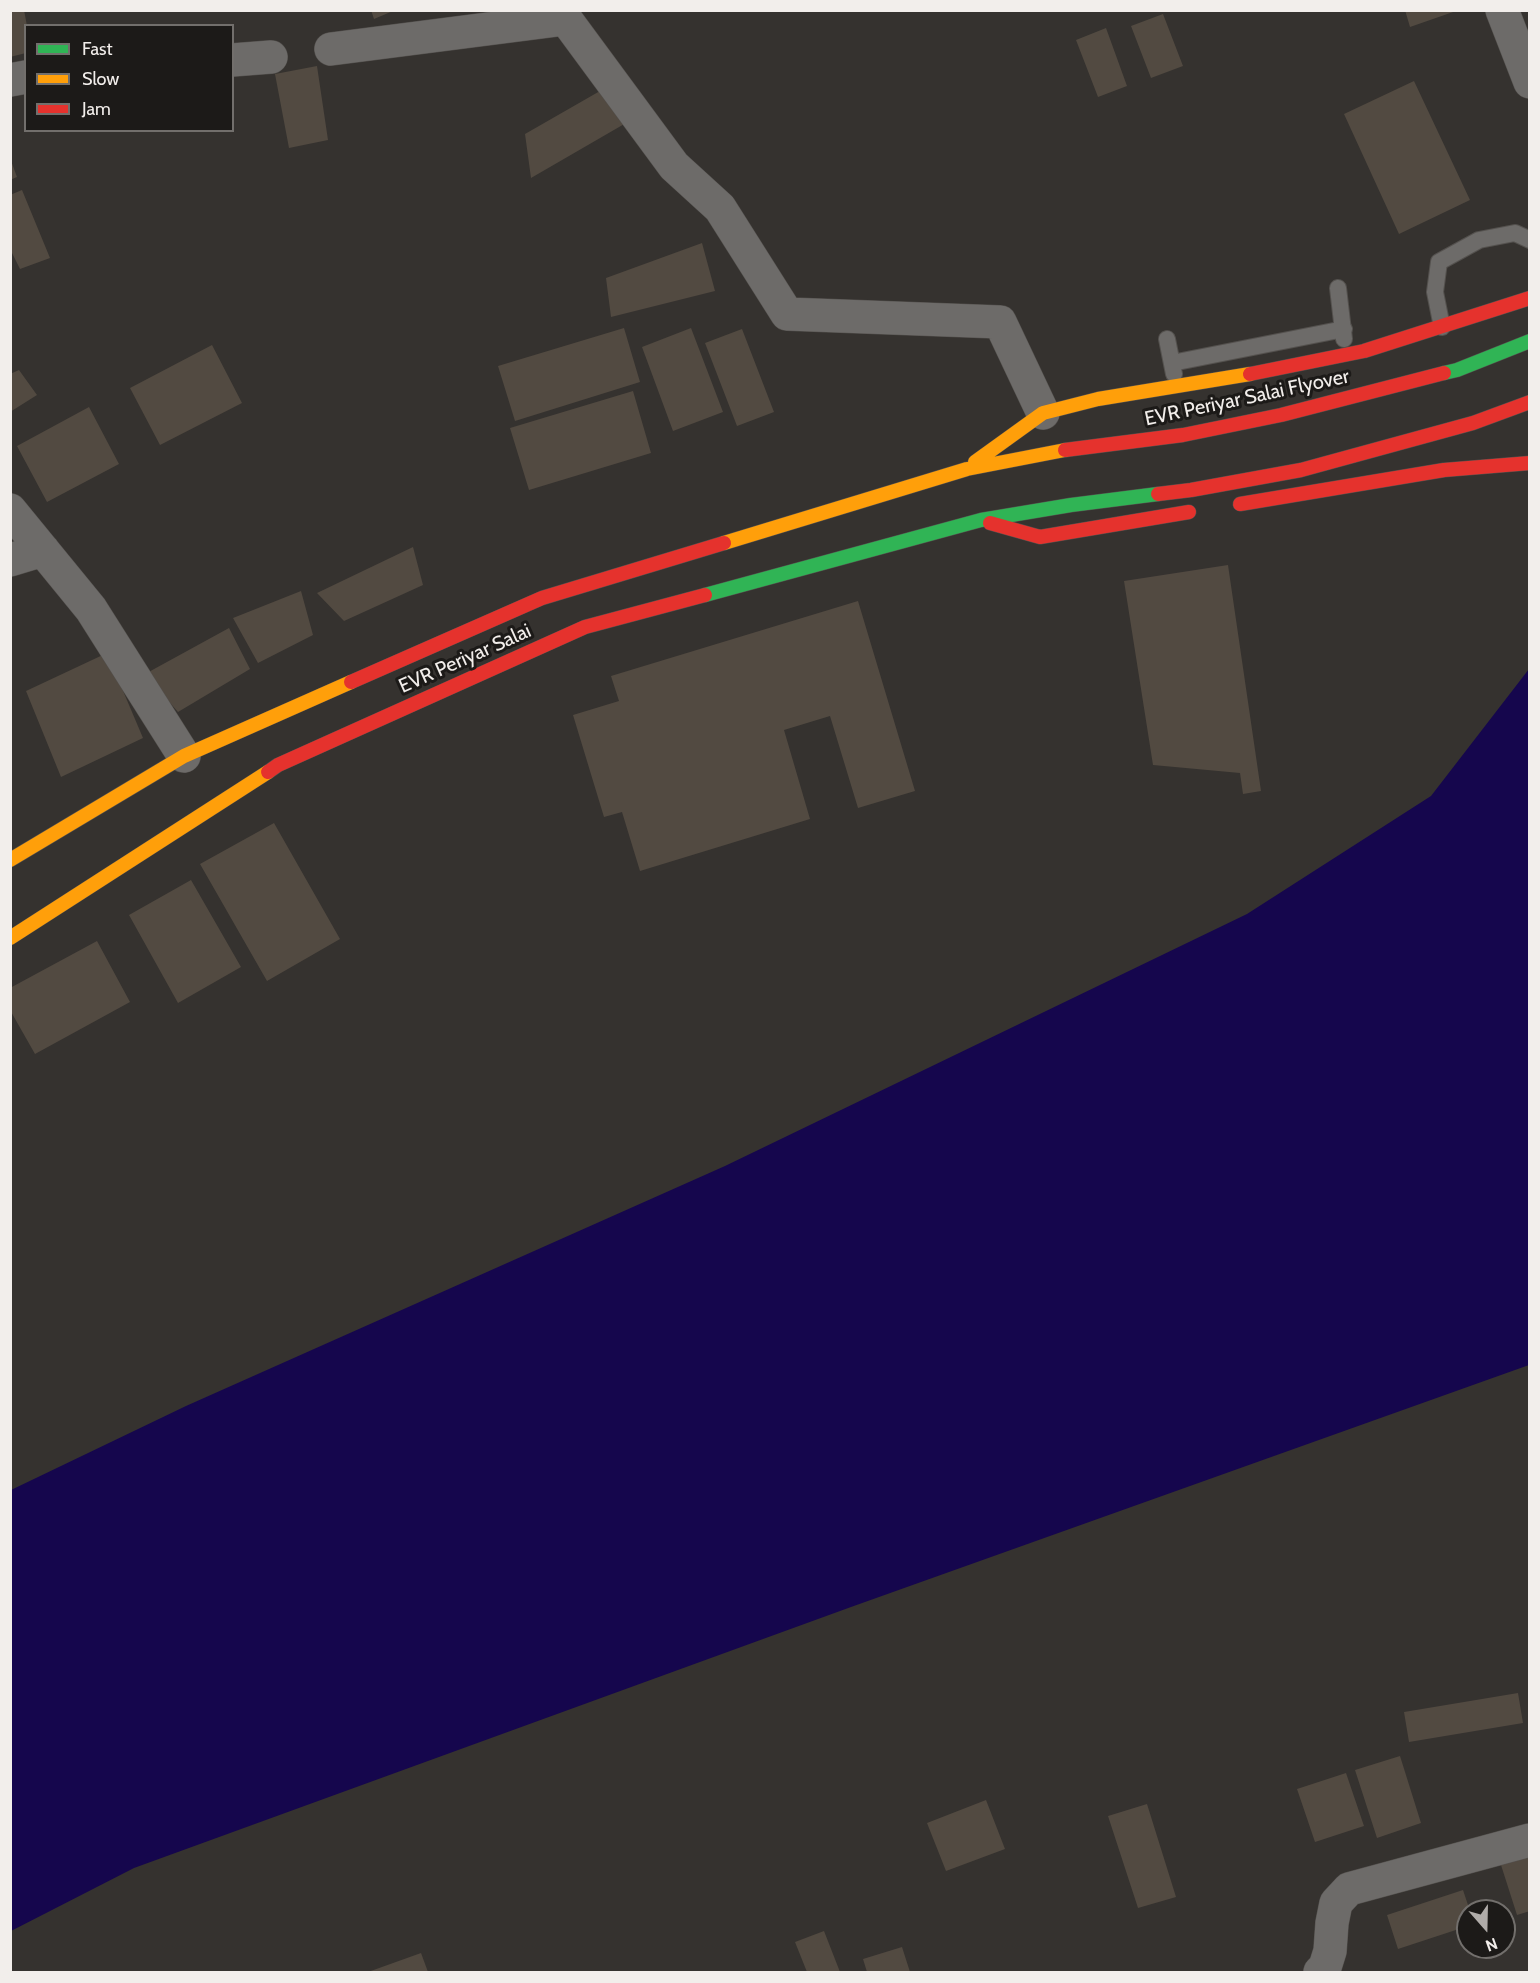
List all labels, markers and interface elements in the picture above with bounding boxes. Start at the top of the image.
legend [24,24,234,132]
text: Fast [82,38,113,60]
text: Slow [82,68,119,90]
text: Jam [82,98,111,120]
street label: EVR Periyar Salai Flyover [1143,365,1351,431]
street label: EVR Periyar Salai [395,619,535,699]
north arrow [1456,1899,1516,1959]
text: N [1483,1934,1500,1955]

